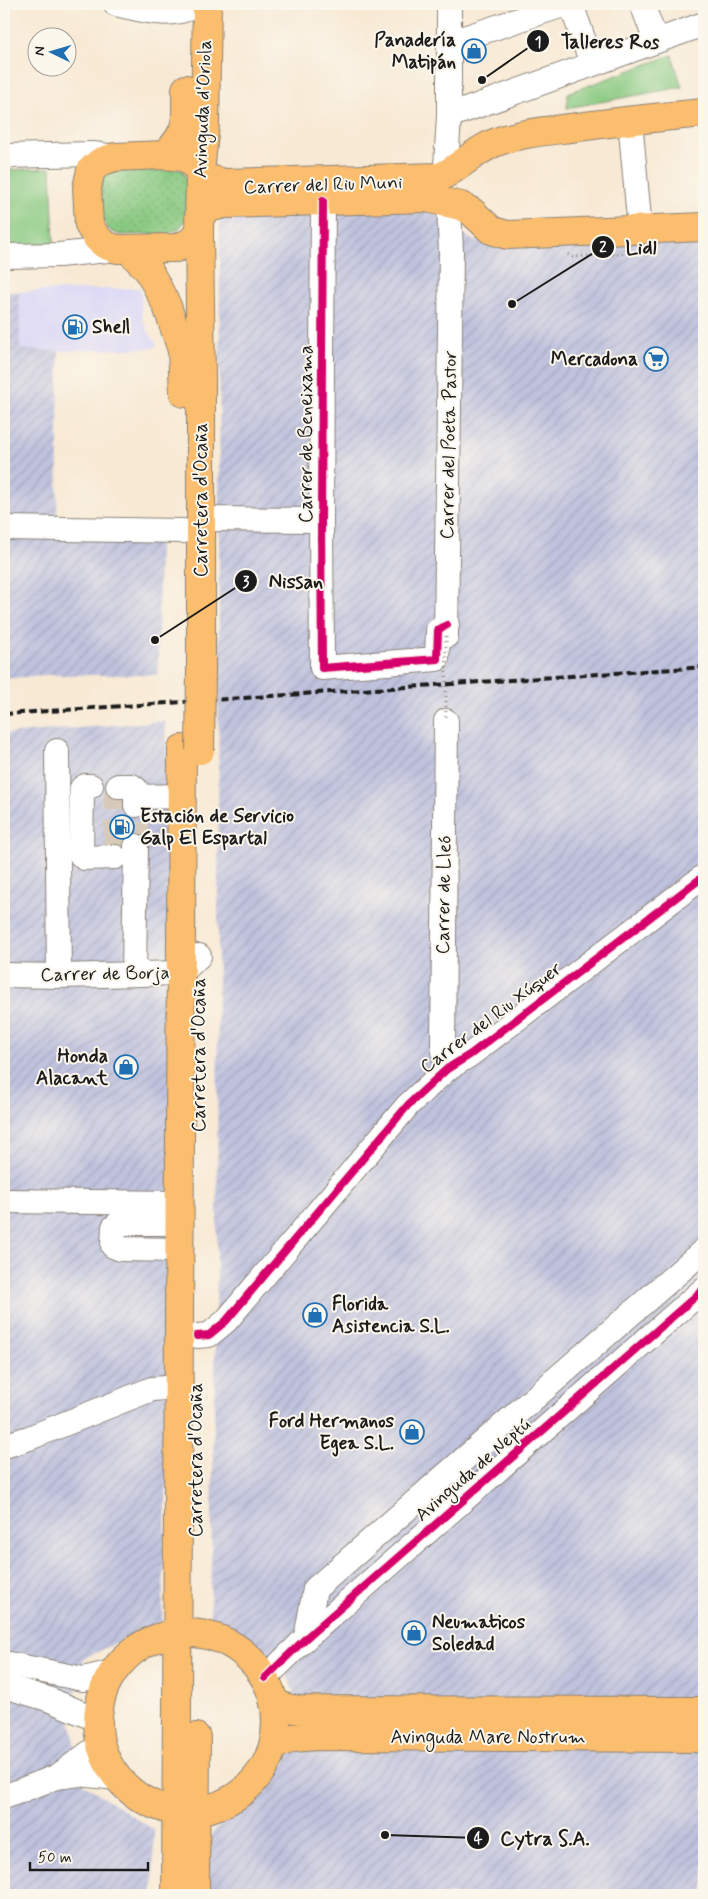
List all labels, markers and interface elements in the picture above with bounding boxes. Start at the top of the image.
callout: Talleres Ros [526,24,668,59]
north arrow [28,28,78,78]
place label: Panadería Matipán [374,28,456,75]
text: Talleres Ros [561,29,660,56]
text: 1 [535,33,541,53]
shop icon: Panadería Matipán [461,38,487,64]
street label: Avinguda d'Oriola [188,39,220,179]
text: N [31,46,49,56]
street label: Carrer del Riu Muni [243,170,403,200]
callout: Lidl [590,229,666,264]
text: Lidl [626,235,656,262]
text: 2 [599,238,607,258]
fuel station icon: Shell [62,314,88,340]
place label: Shell [92,315,131,340]
street label: Carrer de Beneixama [294,345,319,523]
supermarket icon: Mercadona [643,346,669,372]
place label: Mercadona [551,347,638,372]
street label: Carrer del Poeta Pastor [435,350,463,540]
street label: Carretera d'Ocaña [189,423,214,577]
callout: Nissan [233,564,333,599]
text: Nissan [269,569,323,596]
text: 3 [243,573,250,593]
place label: Estación de Servicio Galp El Espartal [140,804,294,851]
fuel station icon: Estación de Servicio Galp El Espartal [109,814,135,840]
street label: Carrer de Lleó [430,835,458,955]
street label: Carrer del Riu Xúquer [415,956,567,1079]
street label: Carrer de Borja [40,960,170,989]
street label: Carretera d'Ocaña [187,978,212,1132]
place label: Honda Alacant [36,1044,109,1091]
shop icon: Honda Alacant [113,1054,139,1080]
place label: Florida Asistencia S.L. [332,1292,450,1339]
shop icon: Florida Asistencia S.L. [302,1302,328,1328]
street label: Carretera d'Ocaña [184,1383,209,1537]
place label: Ford Hermanos Egea S.L. [269,1409,395,1457]
street label: Avinguda de Neptú [410,1413,537,1529]
shop icon: Ford Hermanos Egea S.L. [399,1419,425,1445]
place label: Neumaticos Soledad [432,1610,526,1657]
shop icon: Neumaticos Soledad [401,1620,427,1646]
street label: Avinguda Mare Nostrum [390,1725,586,1752]
callout: Cytra S.A. [465,1820,601,1855]
text: Cytra S.A. [500,1826,590,1853]
text: 4 [474,1829,483,1849]
scale bar [30,1839,148,1871]
text: 50 m [38,1848,72,1868]

